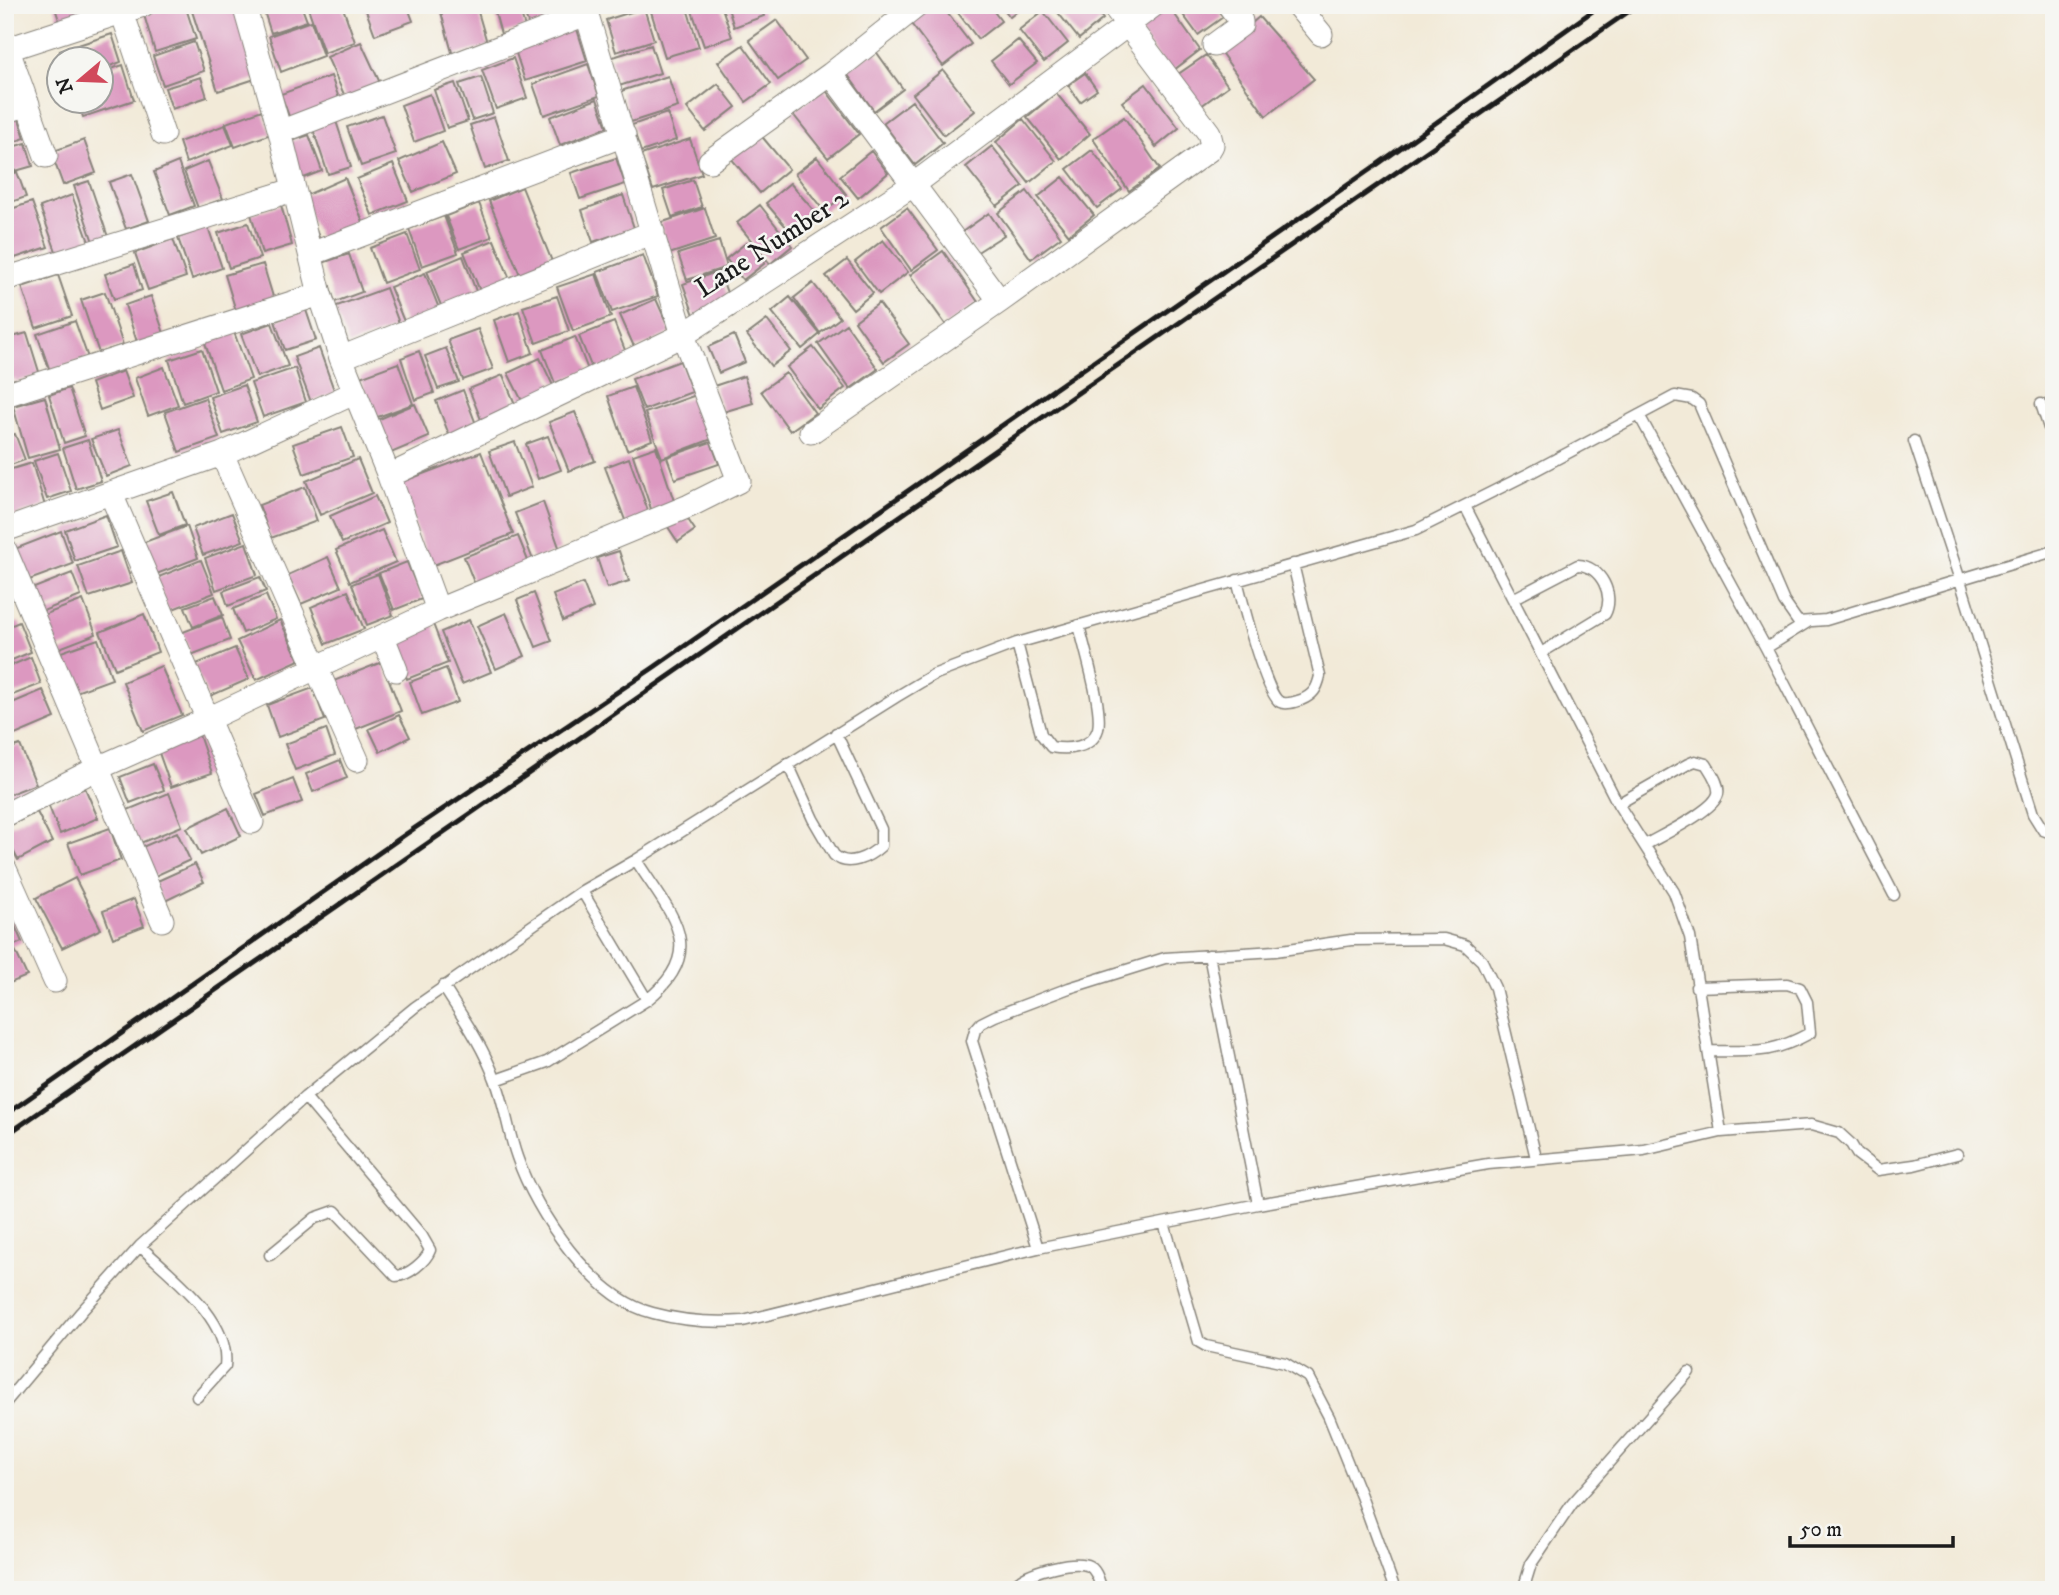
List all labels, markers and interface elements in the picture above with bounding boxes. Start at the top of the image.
north arrow [46,46,116,116]
text: N [52,74,79,96]
street label: Lane Number 2 [689,181,855,306]
scale bar [1790,1504,1952,1548]
text: 50 m [1800,1517,1842,1543]

